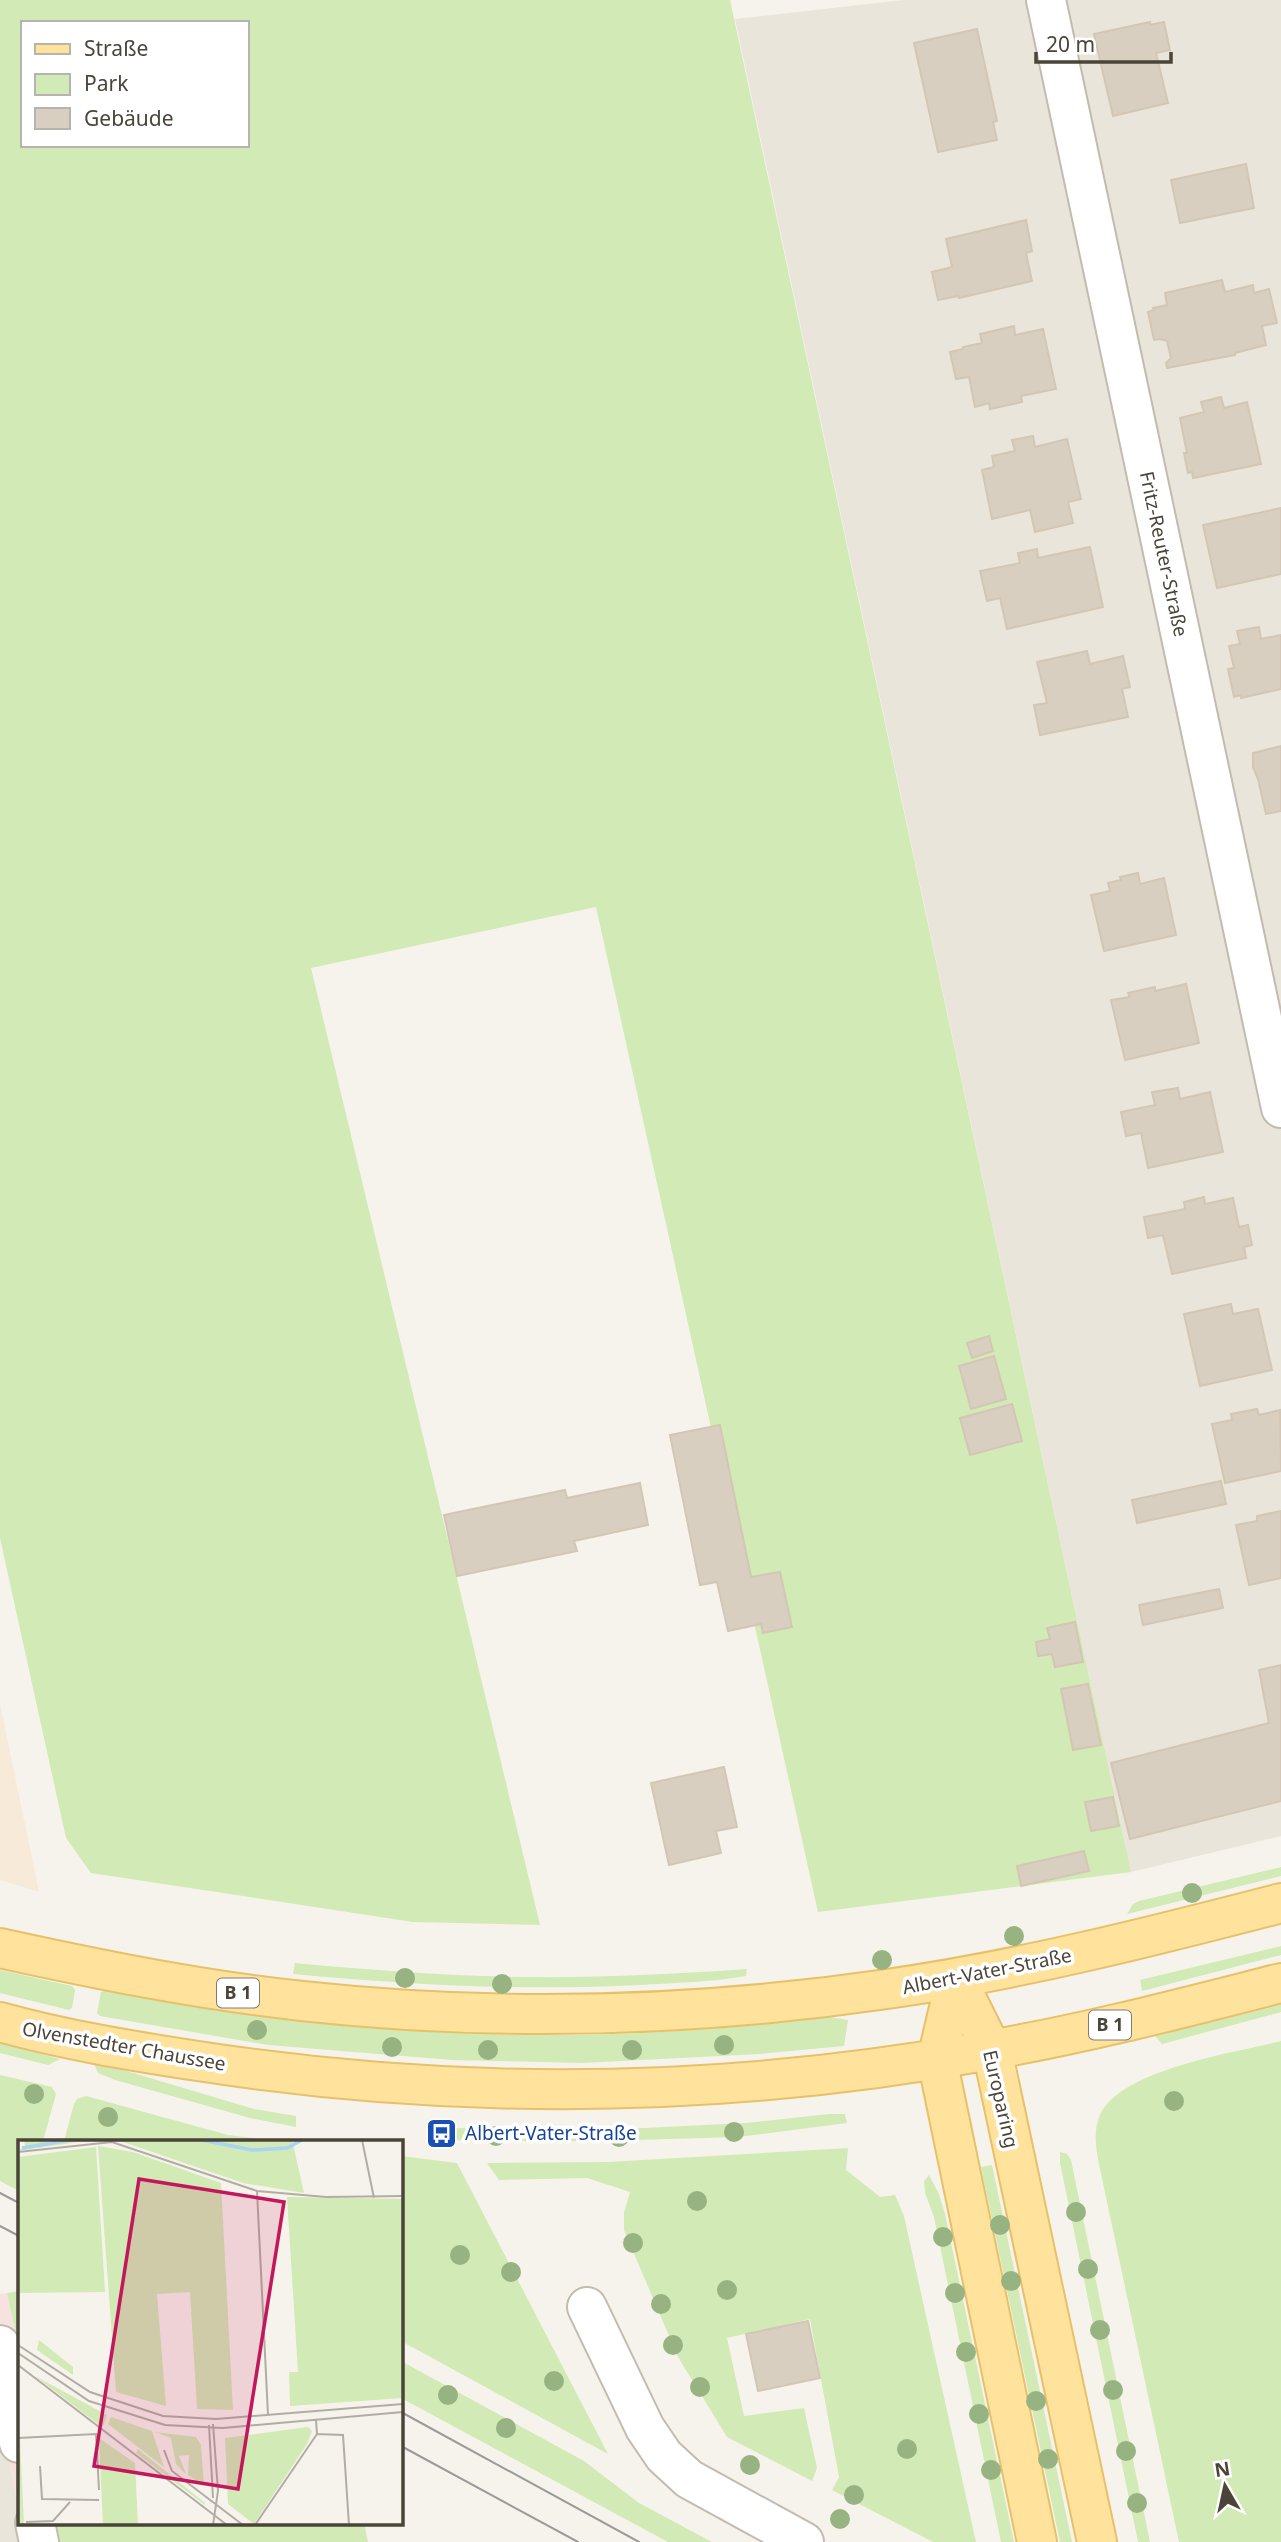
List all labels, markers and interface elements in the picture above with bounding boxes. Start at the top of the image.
legend [21,21,248,147]
scale bar [1036,21,1171,65]
text: 20 m [1046,30,1095,58]
text: Straße [84,34,148,62]
text: Park [84,69,129,97]
text: Gebäude [84,104,174,132]
street label: Fritz-Reuter-Straße [1134,469,1194,639]
street label: Albert-Vater-Straße [900,1942,1074,2000]
road number: B 1 [217,1979,259,2008]
road number: B 1 [1089,2010,1131,2039]
street label: Olvenstedter Chaussee [20,2015,228,2077]
street label: Europaring [977,2047,1025,2151]
bus stop icon: Albert-Vater-Straße [425,2116,459,2150]
place label: Albert-Vater-Straße [465,2120,637,2146]
inset map [18,2140,402,2524]
north arrow [1190,2451,1260,2521]
text: N [1213,2455,1232,2483]

